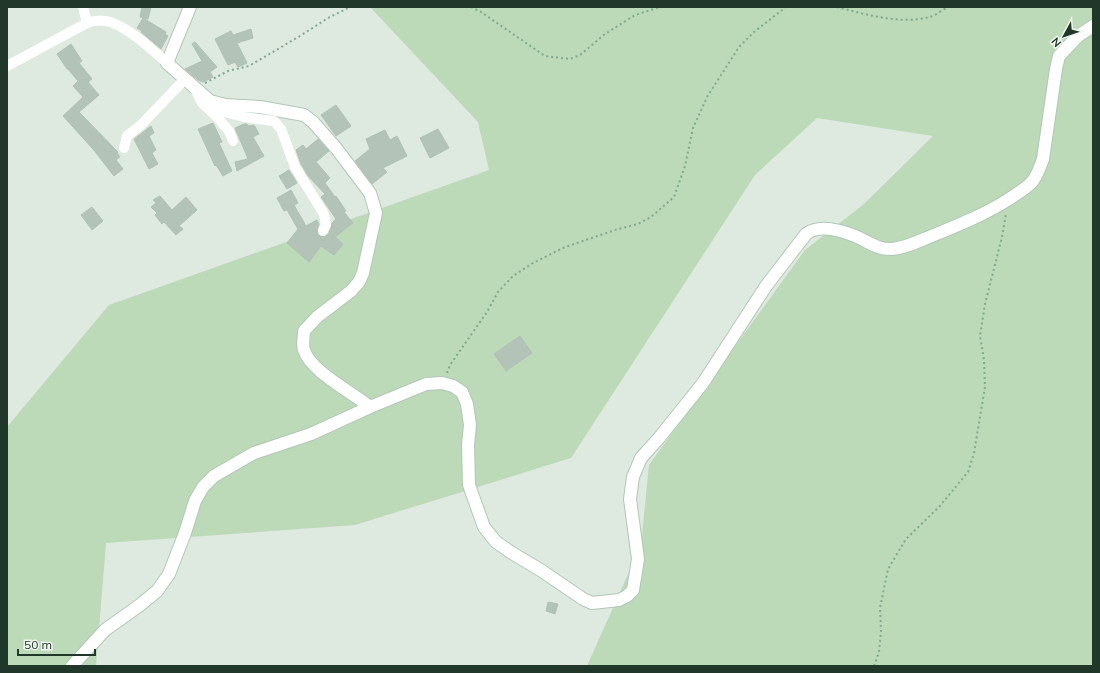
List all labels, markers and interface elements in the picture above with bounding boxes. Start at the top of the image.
north arrow [1044,16,1084,56]
text: N [1048,35,1064,50]
scale bar [18,631,95,657]
text: 50 m [24,637,52,652]

